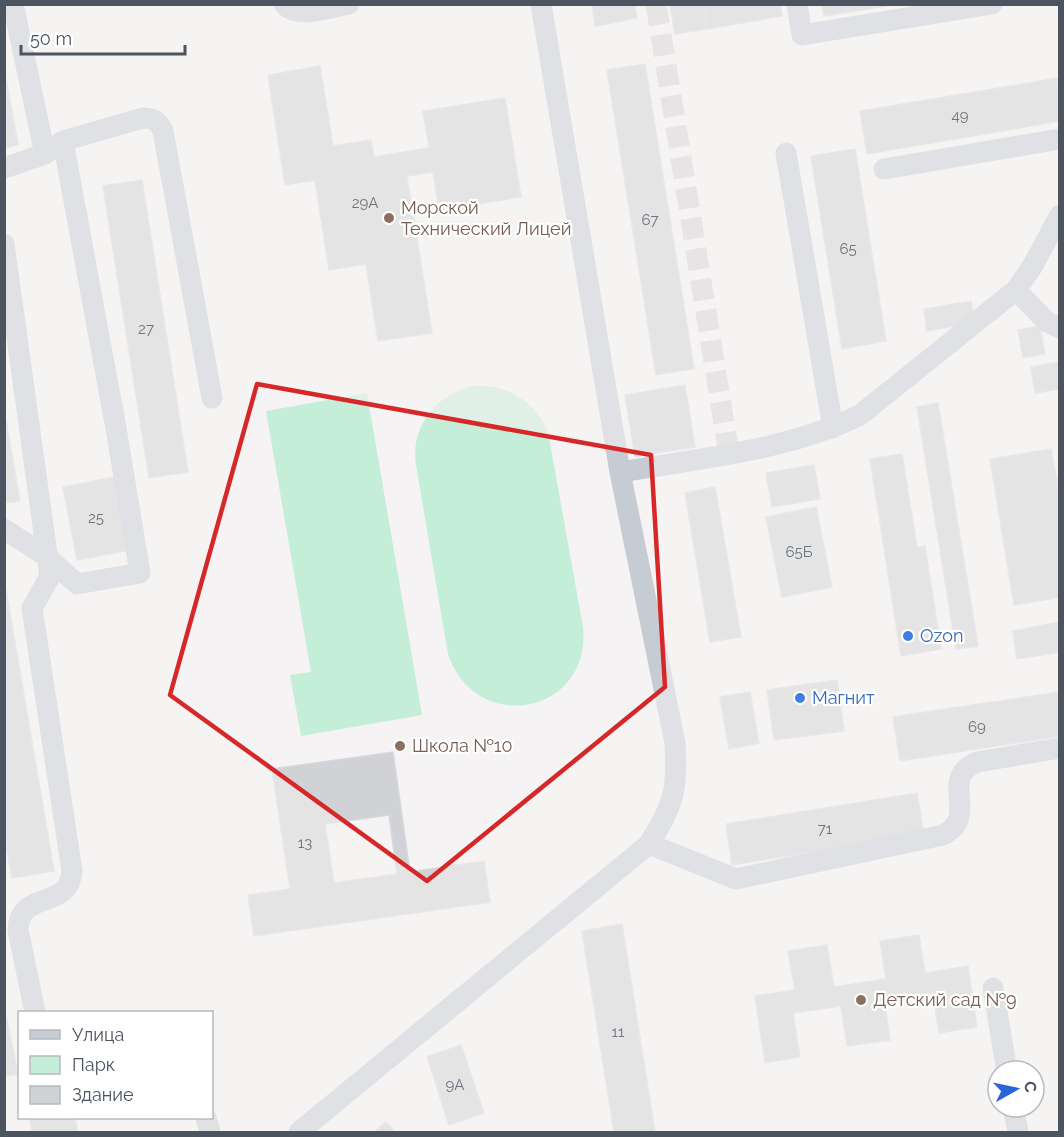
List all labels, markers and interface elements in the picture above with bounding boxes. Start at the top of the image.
scale bar [21,18,184,56]
text: 50 m [30,28,72,49]
house number: 49 [952,107,969,125]
house number: 29А [352,194,378,212]
place label: Морской Технический Лицей [401,197,571,239]
marker: Морской Технический Лицей [382,211,396,225]
house number: 67 [641,211,659,229]
house number: 65 [839,240,857,258]
house number: 27 [138,320,154,338]
house number: 25 [88,509,104,527]
house number: 65Б [785,543,813,561]
place label: Ozon [920,625,963,646]
marker: Ozon [901,629,915,643]
place label: Магнит [812,687,875,708]
marker: Магнит [793,691,807,705]
house number: 69 [968,718,986,736]
place label: Школа №10 [412,735,513,756]
marker: Школа №10 [393,739,407,753]
house number: 71 [818,820,833,838]
house number: 13 [298,834,312,852]
place label: Детский сад №9 [873,989,1017,1010]
marker: Детский сад №9 [854,993,868,1007]
legend [18,1011,213,1119]
house number: 11 [612,1023,625,1041]
text: Улица [72,1024,124,1045]
text: Парк [72,1054,115,1075]
north arrow [986,1059,1046,1119]
house number: 9А [446,1076,464,1094]
text: С [1020,1080,1041,1094]
text: Здание [72,1084,134,1105]

